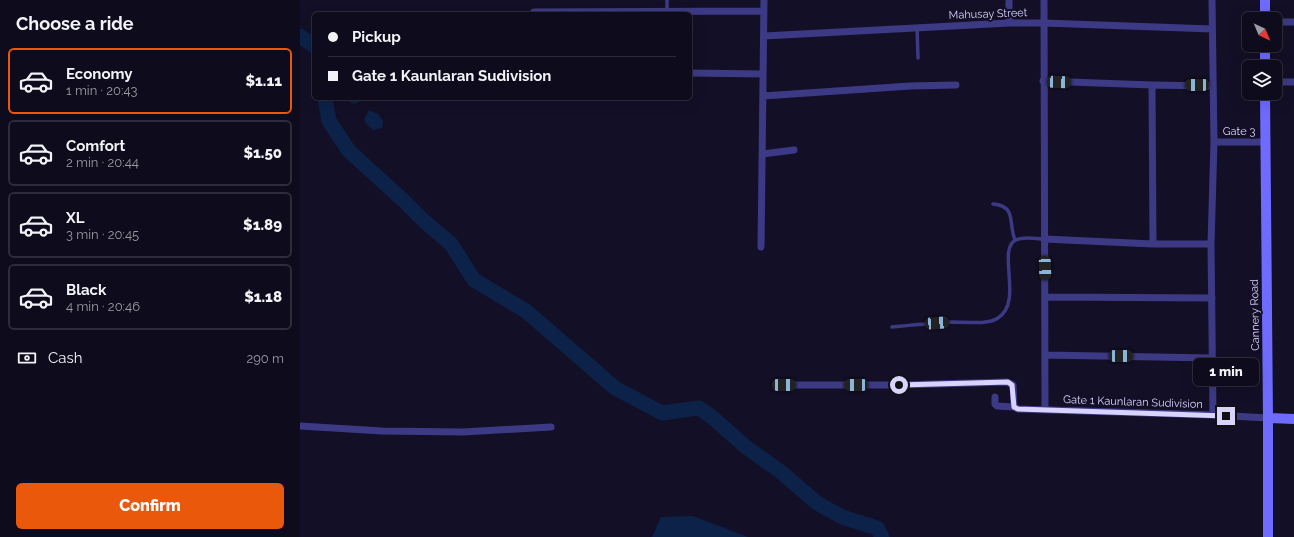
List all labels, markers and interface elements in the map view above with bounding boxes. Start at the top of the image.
street label: Mahusay Street [948,6,1028,22]
north arrow [1242,12,1282,52]
map controls [1242,12,1282,100]
text: Choose a ride [16,13,134,34]
text: Pickup [352,28,401,46]
button: layers [1242,60,1282,100]
icon: car [18,63,54,99]
text: Economy [66,65,133,83]
text: Gate 1 Kaunlaran Sudivision [352,67,551,85]
text: $1.11 [245,72,282,90]
car [1047,76,1071,88]
car [1185,79,1209,91]
text: 1 min · 20:43 [66,83,138,98]
street label: Gate 3 [1223,125,1255,138]
icon: car [18,135,54,171]
text: Comfort [66,137,125,155]
text: $1.50 [243,144,282,162]
text: 2 min · 20:44 [66,155,139,170]
icon: car [18,207,54,243]
text: XL [66,209,84,227]
text: $1.89 [243,216,282,234]
text: 3 min · 20:45 [66,227,139,242]
car [1039,256,1051,280]
icon: car [18,279,54,315]
street label: Cannery Road [1248,279,1262,351]
text: Black [66,281,106,299]
text: $1.18 [244,288,282,306]
text: 4 min · 20:46 [66,299,140,314]
car [925,316,949,330]
icon: cash [16,347,38,369]
text: Cash [48,349,82,367]
car [1109,350,1133,362]
text: 290 m [246,351,284,366]
callout: 1 min [1193,358,1259,386]
text: 1 min [1209,364,1243,379]
route start [890,376,908,394]
car [772,379,796,391]
car [844,379,868,391]
street label: Gate 1 Kaunlaran Sudivision [1063,393,1203,411]
route end [1217,407,1235,425]
button: Confirm [16,483,284,529]

